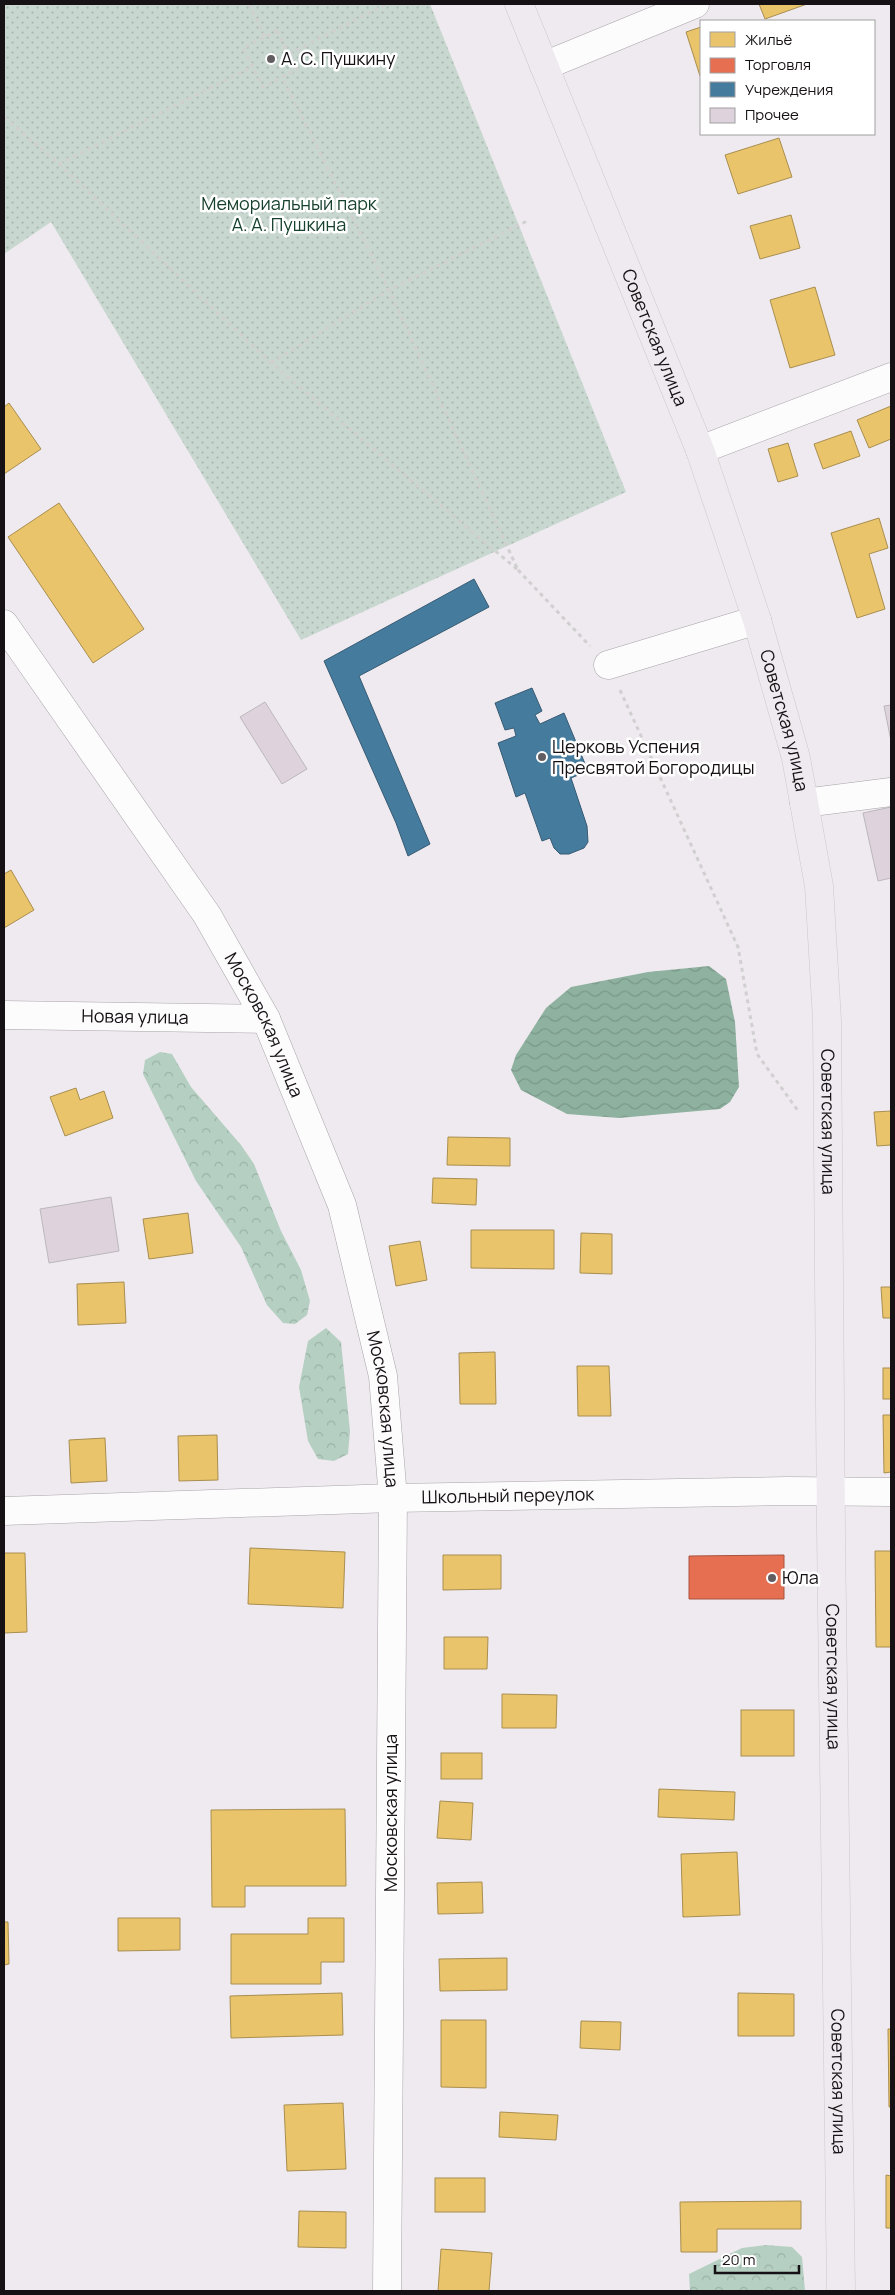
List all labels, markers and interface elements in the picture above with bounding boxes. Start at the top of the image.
legend [700,20,875,135]
text: Жильё [745,29,793,50]
place label: А. С. Пушкину [281,46,396,70]
marker: А. С. Пушкину [265,53,277,65]
text: Торговля [745,54,811,75]
text: Учреждения [745,79,833,100]
text: Прочее [745,104,799,125]
park label: Мемориальный парк А. А. Пушкина [201,191,378,236]
street label: Советская улица [617,265,694,409]
street label: Советская улица [755,647,815,793]
place label: Церковь Успения Пресвятой Богородицы [552,734,754,779]
marker: Церковь Успения Пресвятой Богородицы [536,751,548,763]
street label: Московская улица [220,948,310,1101]
street label: Новая улица [81,1003,189,1029]
street label: Советская улица [816,1049,841,1195]
street label: Московская улица [362,1328,405,1488]
street label: Школьный переулок [421,1481,595,1508]
place label: Юла [782,1565,819,1589]
marker: Юла [766,1572,778,1584]
street label: Советская улица [821,1604,847,1750]
street label: Московская улица [378,1734,402,1892]
street label: Советская улица [826,2009,852,2155]
scale bar [715,2242,799,2274]
text: 20 m [722,2249,755,2270]

